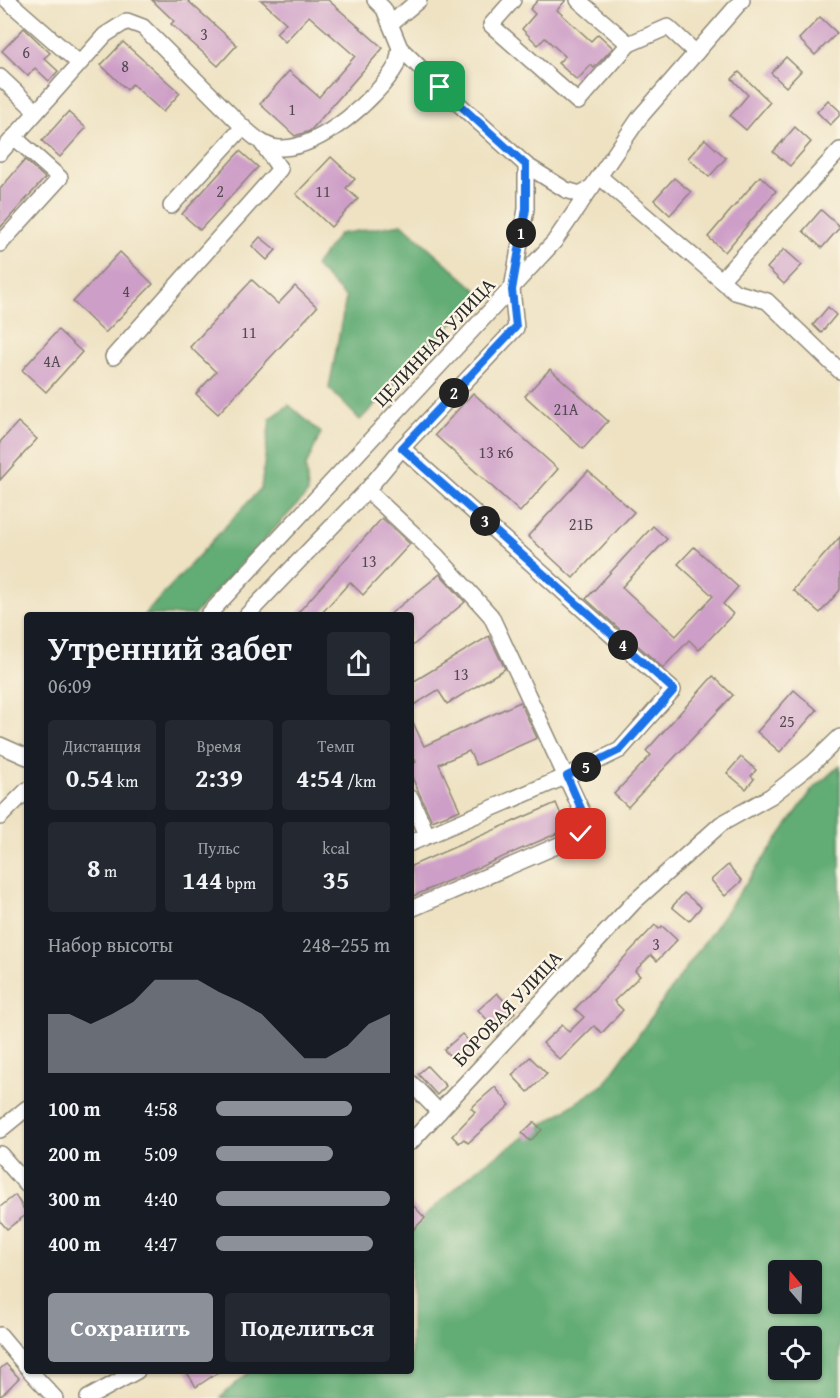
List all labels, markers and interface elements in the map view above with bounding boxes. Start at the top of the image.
house number: 3 [200,22,208,46]
house number: 6 [22,40,30,64]
house number: 8 [121,54,129,78]
pin [414,61,465,112]
icon: arrive [423,70,456,103]
house number: 1 [288,97,296,121]
house number: 2 [216,179,224,203]
house number: 11 [315,179,331,203]
pin: 1 [506,218,536,248]
text: 1 [517,221,525,245]
street label: ЦЕЛИННАЯ УЛИЦА [366,271,501,413]
house number: 4 [122,279,130,303]
house number: 11 [241,320,257,344]
house number: 4А [43,349,61,373]
pin: 2 [439,378,469,408]
text: 2 [450,381,458,405]
house number: 21А [553,397,579,421]
house number: 13 к6 [478,440,514,464]
pin: 3 [470,506,500,536]
text: 3 [481,509,489,533]
house number: 21Б [569,512,593,536]
house number: 13 [361,549,377,573]
text: Утренний забег [48,624,292,672]
pin: 4 [608,630,638,660]
button: share [327,632,390,695]
text: 4 [619,633,627,657]
house number: 13 [453,662,469,686]
text: 06:09 [48,671,91,700]
house number: 25 [779,709,795,733]
text: Дистанция [63,734,141,758]
text: Время [197,734,241,758]
text: Темп [318,734,354,758]
pin: 5 [571,752,601,782]
text: 5 [582,755,590,779]
text: 0.54 [66,758,114,797]
text: 2:39 [195,758,243,797]
text: 4:54 [296,758,344,797]
text: km [114,769,138,793]
text: /km [344,769,376,793]
pin [555,808,606,859]
icon: check [564,817,597,850]
text: Пульс [198,836,240,860]
text: kcal [322,836,350,860]
text: 8 [87,848,100,887]
text: m [100,859,117,883]
text: 144 [182,860,222,899]
text: 35 [323,860,349,899]
text: bpm [222,871,256,895]
text: Набор высоты [48,930,173,959]
text: 248–255 m [302,930,390,959]
house number: 3 [652,932,660,956]
street label: БОРОВАЯ УЛИЦА [445,943,568,1072]
text: 100 m [48,1094,101,1123]
text: 4:58 [144,1094,178,1123]
text: 200 m [48,1139,101,1168]
text: 5:09 [144,1139,178,1168]
text: 300 m [48,1184,101,1213]
text: 4:40 [144,1184,178,1213]
text: 400 m [48,1229,101,1258]
text: 4:47 [144,1229,178,1258]
north arrow [768,1260,822,1314]
map controls [768,1260,822,1380]
button: Сохранить [48,1293,213,1362]
button: Поделиться [225,1293,390,1362]
button: locate [768,1326,822,1380]

